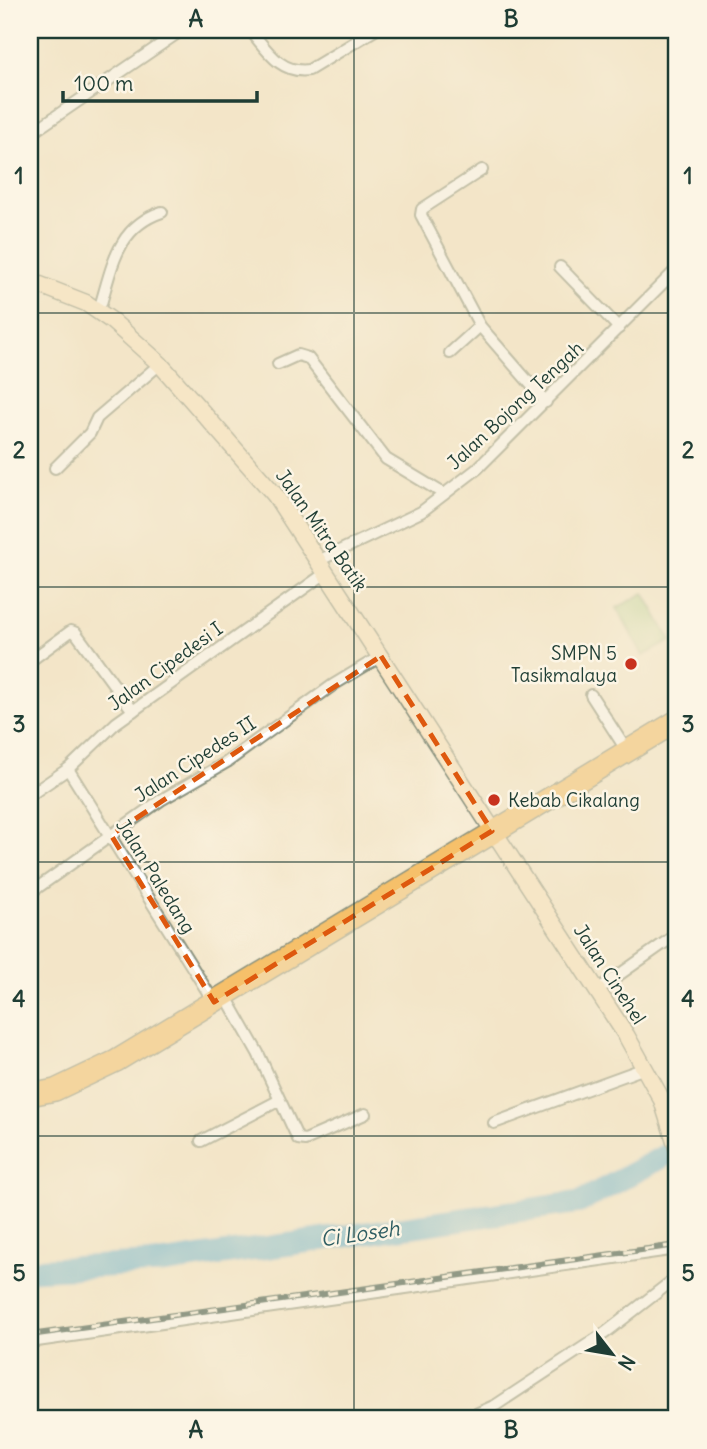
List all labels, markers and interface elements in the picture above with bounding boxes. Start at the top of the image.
text: A [189,4,204,33]
text: B [503,4,519,33]
scale bar [63,60,257,104]
text: 100 m [74,70,133,97]
text: 1 [14,161,24,190]
text: 1 [683,161,693,190]
street label: Jalan Bojong Tengah [442,336,588,474]
text: 2 [13,435,26,464]
text: 2 [682,435,695,464]
street label: Jalan Mitra Batik [271,464,373,596]
street label: Jalan Cipedesi I [103,616,227,716]
place label: SMPN 5 Tasikmalaya [511,641,617,687]
marker: SMPN 5 Tasikmalaya [623,656,639,672]
text: 3 [12,709,26,738]
text: 3 [681,709,695,738]
street label: Jalan Cipedes II [130,711,260,807]
place label: Kebab Cikalang [508,788,640,812]
marker: Kebab Cikalang [486,792,502,808]
street label: Jalan Paledang [111,814,201,938]
street label: Jalan Cinehel [569,919,651,1029]
text: 4 [12,984,26,1013]
text: 4 [681,984,695,1013]
water label: Ci Loseh [319,1214,402,1252]
text: 5 [12,1258,26,1287]
text: 5 [681,1258,695,1287]
north arrow [578,1320,648,1390]
text: N [613,1351,640,1375]
text: A [189,1415,204,1444]
text: B [503,1415,519,1444]

